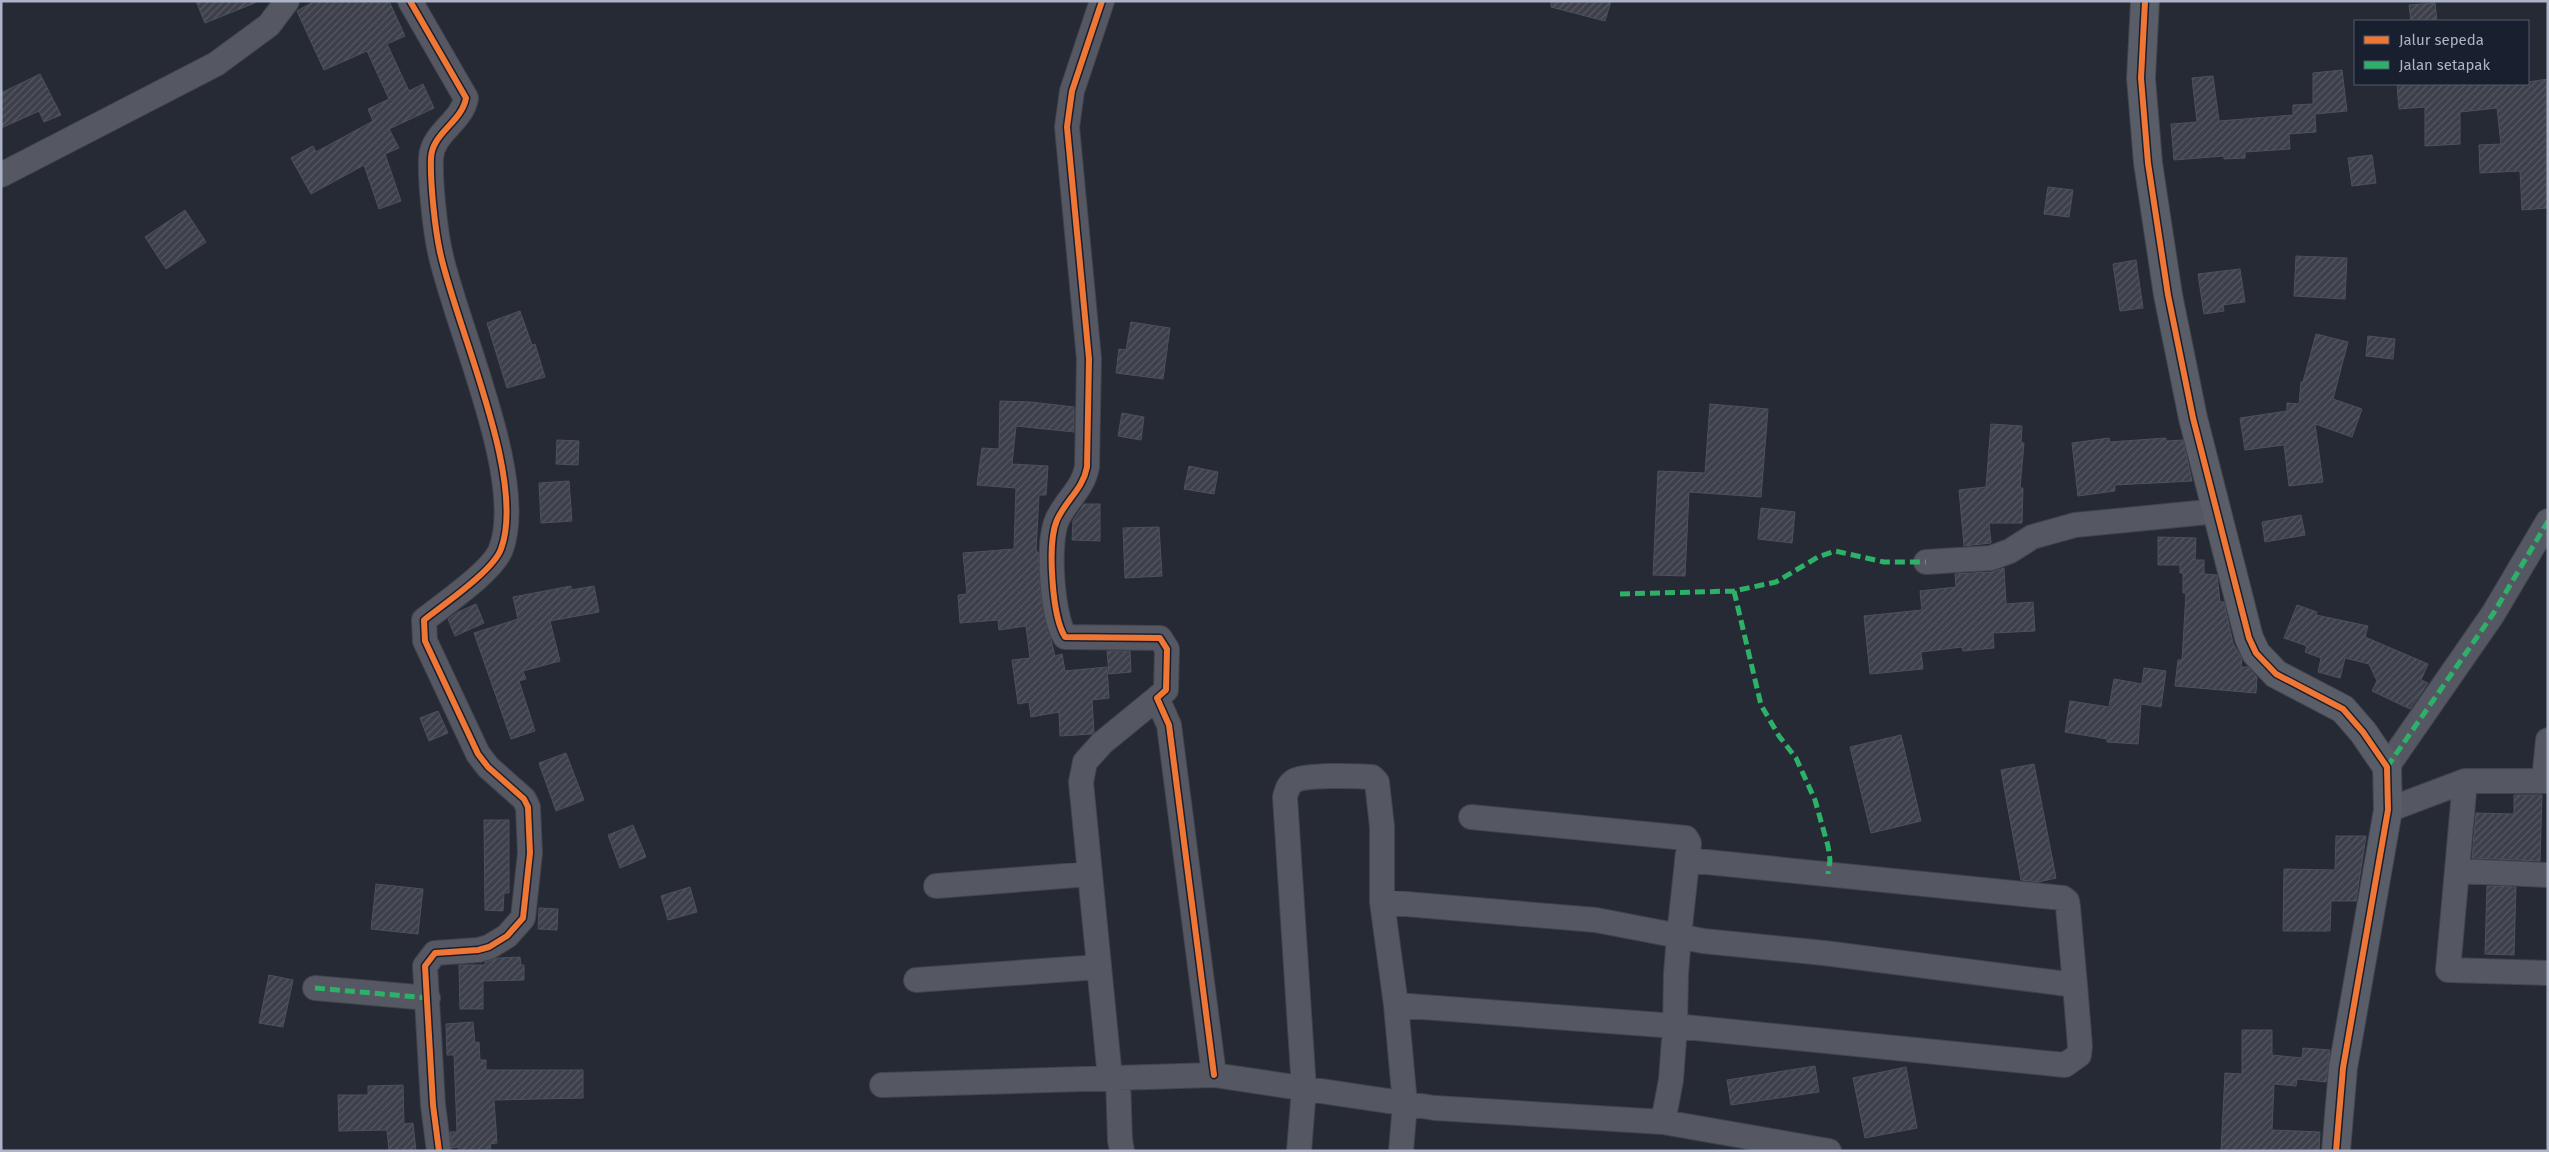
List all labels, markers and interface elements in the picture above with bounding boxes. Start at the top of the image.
legend [2354,20,2529,85]
text: Jalur sepeda [2399,31,2484,49]
text: Jalan setapak [2399,56,2490,74]

